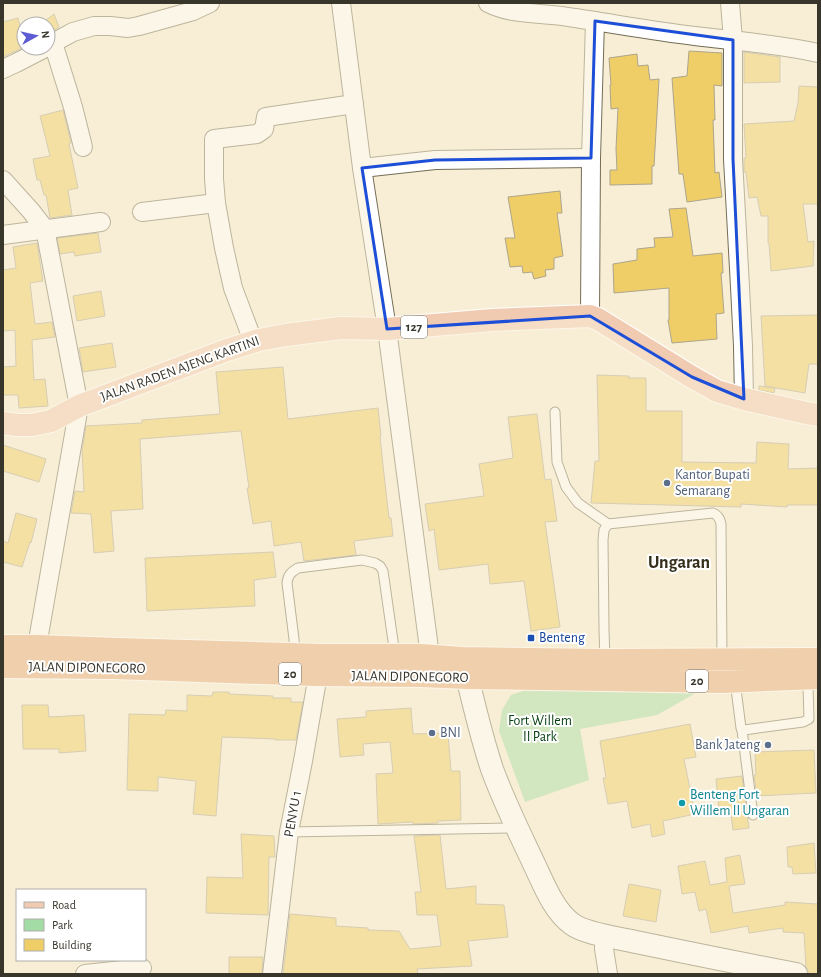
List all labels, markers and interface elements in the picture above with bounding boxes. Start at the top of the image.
north arrow [16,16,56,56]
text: N [39,30,51,39]
road number: 127 [401,316,427,338]
street label: JALAN RADEN AJENG KARTINI [99,334,261,404]
place label: Kantor Bupati Semarang [675,468,750,498]
marker: Kantor Bupati Semarang [662,478,672,488]
district label: Ungaran [648,554,710,572]
place label: Benteng [539,631,585,645]
marker: Benteng [526,633,536,643]
street label: JALAN DIPONEGORO [28,660,146,676]
road number: 20 [279,663,301,685]
street label: JALAN DIPONEGORO [351,669,469,685]
road number: 20 [686,670,708,692]
park label: Fort Willem II Park [508,714,572,744]
place label: BNI [440,726,461,740]
marker: BNI [427,728,437,738]
place label: Bank Jateng [695,738,760,752]
marker: Bank Jateng [763,740,773,750]
place label: Benteng Fort Willem II Ungaran [690,788,789,818]
street label: PENYU 1 [282,790,304,838]
marker: Benteng Fort Willem II Ungaran [677,798,687,808]
legend [16,889,146,961]
text: Road [52,899,76,911]
text: Park [52,919,73,931]
text: Building [52,939,92,951]

